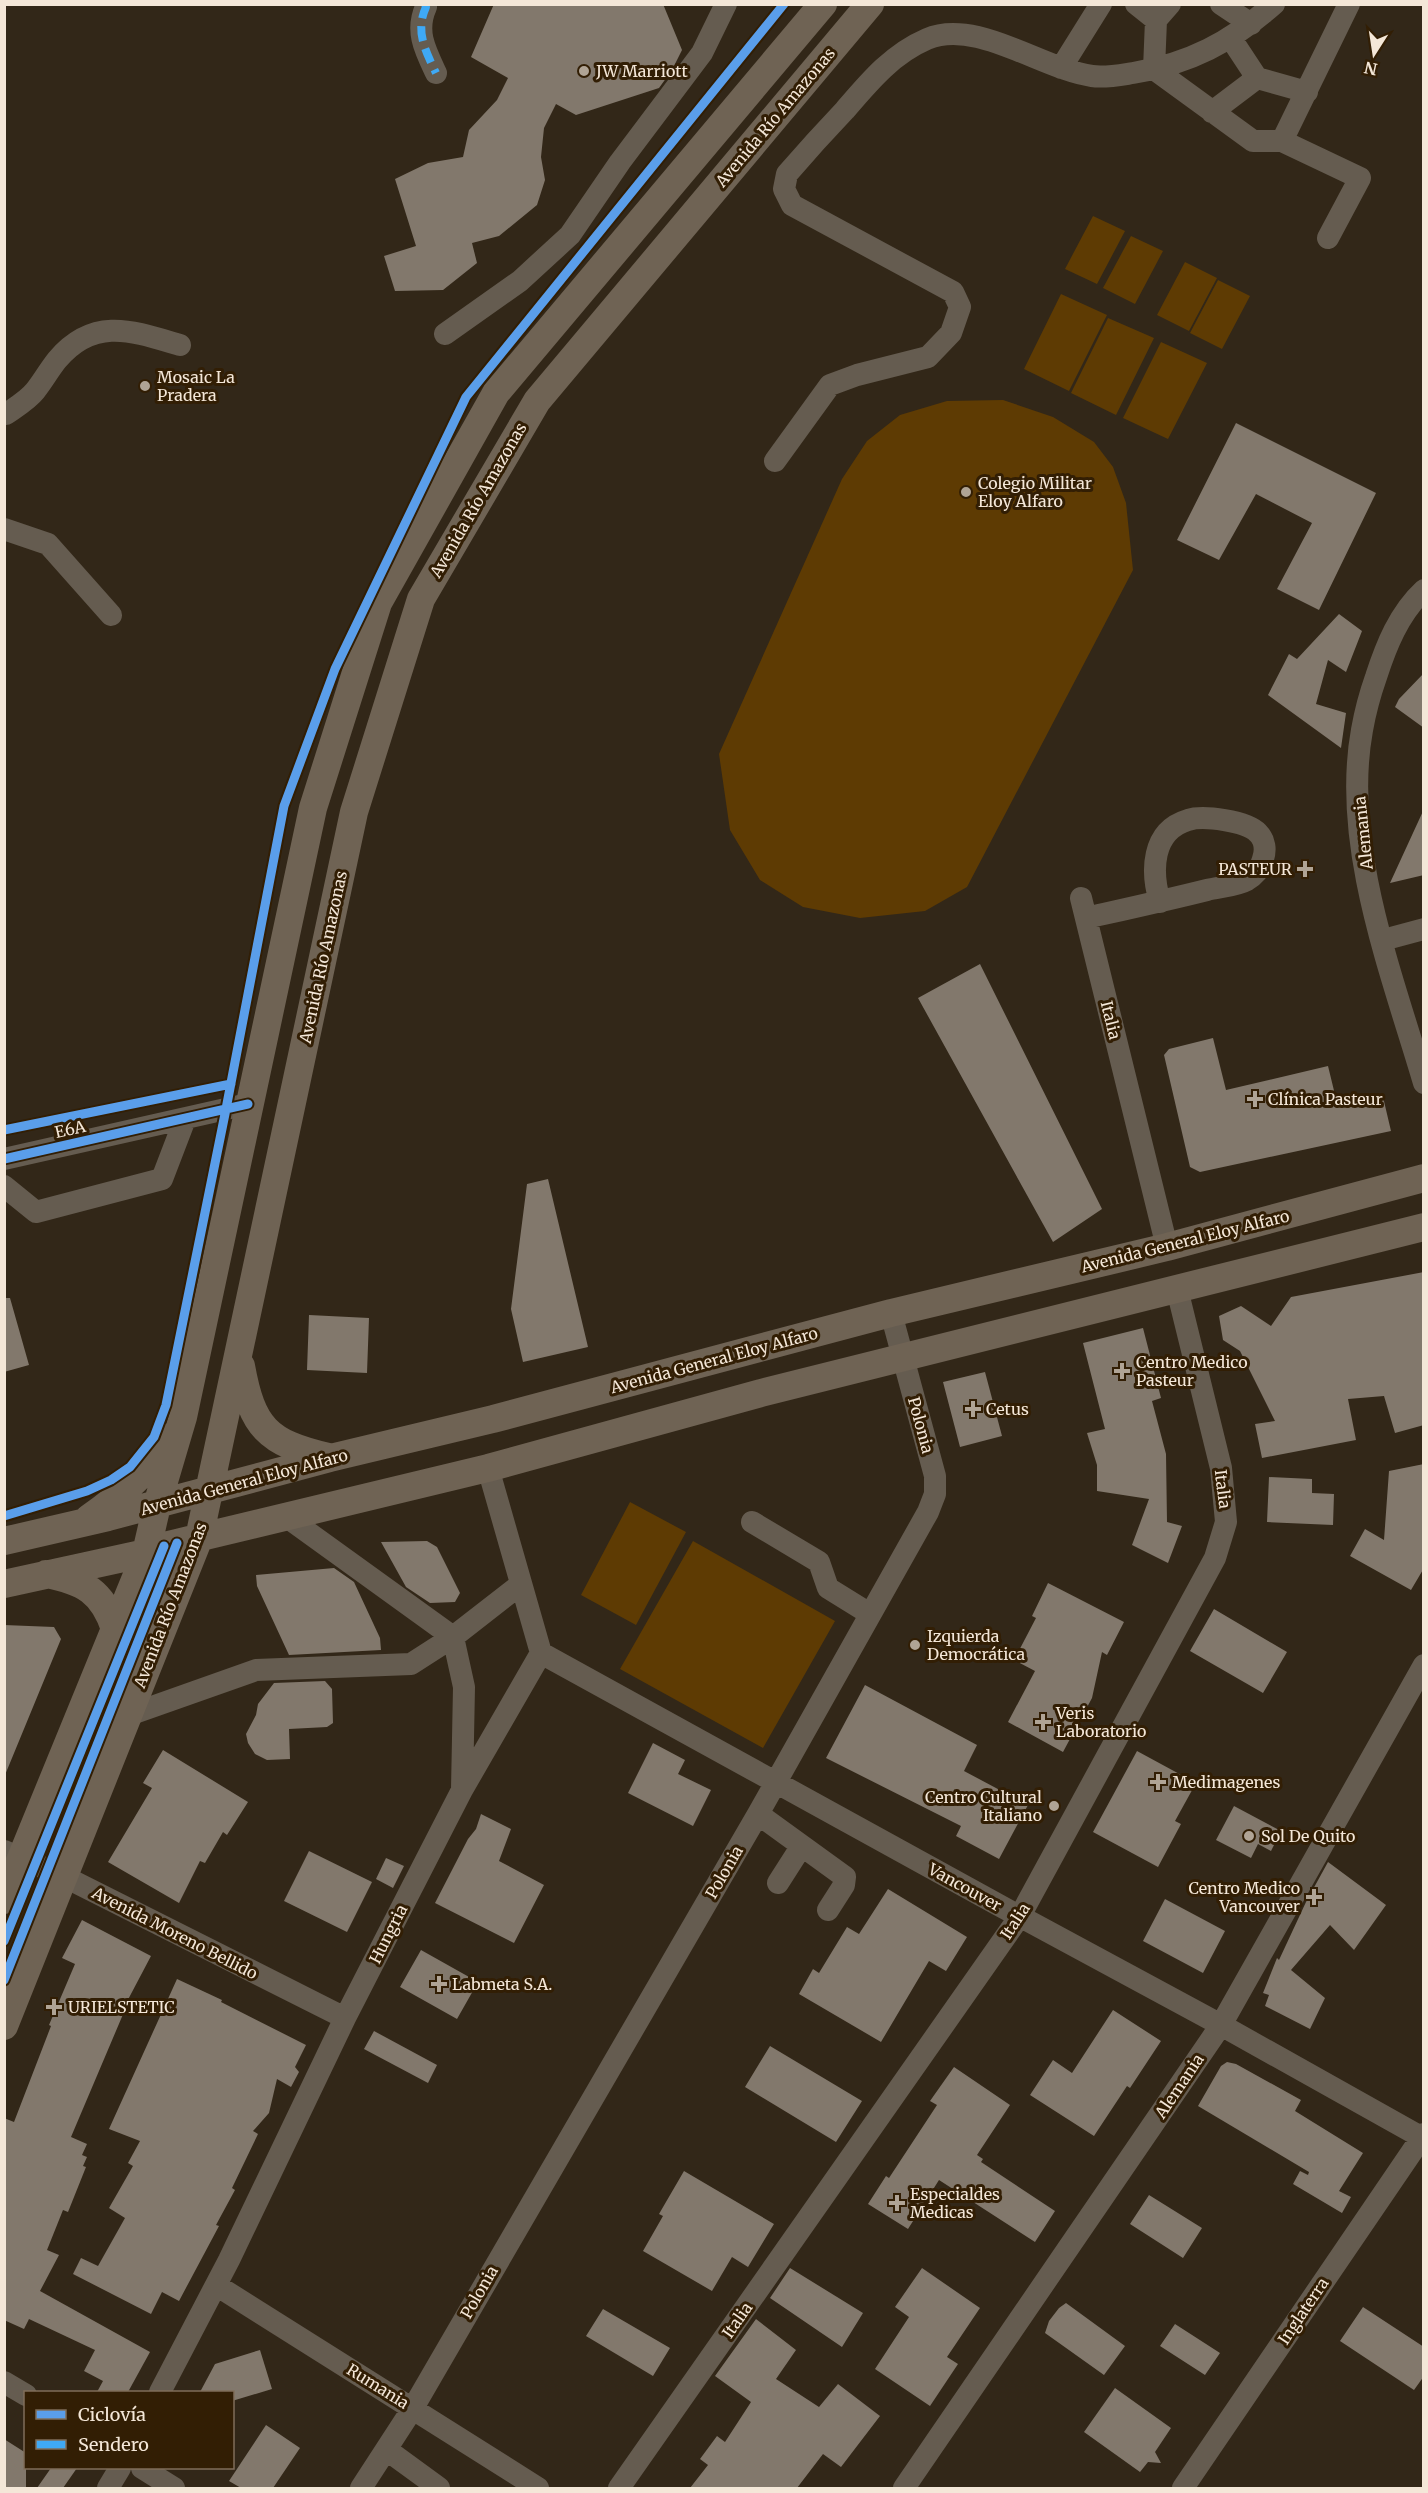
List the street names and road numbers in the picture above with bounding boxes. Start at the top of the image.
street label: Avenida Río Amazonas [710,43,839,191]
street label: Avenida Río Amazonas [425,419,531,582]
street label: Alemania [1349,795,1377,872]
street label: Avenida Río Amazonas [295,869,351,1046]
street label: Italia [1097,999,1126,1042]
street label: E6A [53,1116,88,1142]
street label: Avenida General Eloy Alfaro [1078,1205,1291,1277]
street label: Avenida General Eloy Alfaro [607,1323,820,1398]
street label: Polonia [904,1394,938,1456]
street label: Avenida General Eloy Alfaro [137,1445,350,1520]
street label: Italia [1211,1468,1235,1510]
street label: Avenida Río Amazonas [129,1519,211,1692]
street label: Polonia [701,1842,747,1902]
street label: Vancouver [924,1858,1005,1915]
street label: Avenida Moreno Bellido [88,1882,261,1983]
street label: Italia [996,1899,1034,1943]
street label: Hungria [365,1901,412,1967]
street label: Alemania [1150,2050,1208,2123]
street label: Polonia [456,2262,502,2322]
street label: Inglaterra [1273,2273,1333,2348]
street label: Italia [718,2298,757,2342]
street label: Rumania [343,2359,413,2413]

